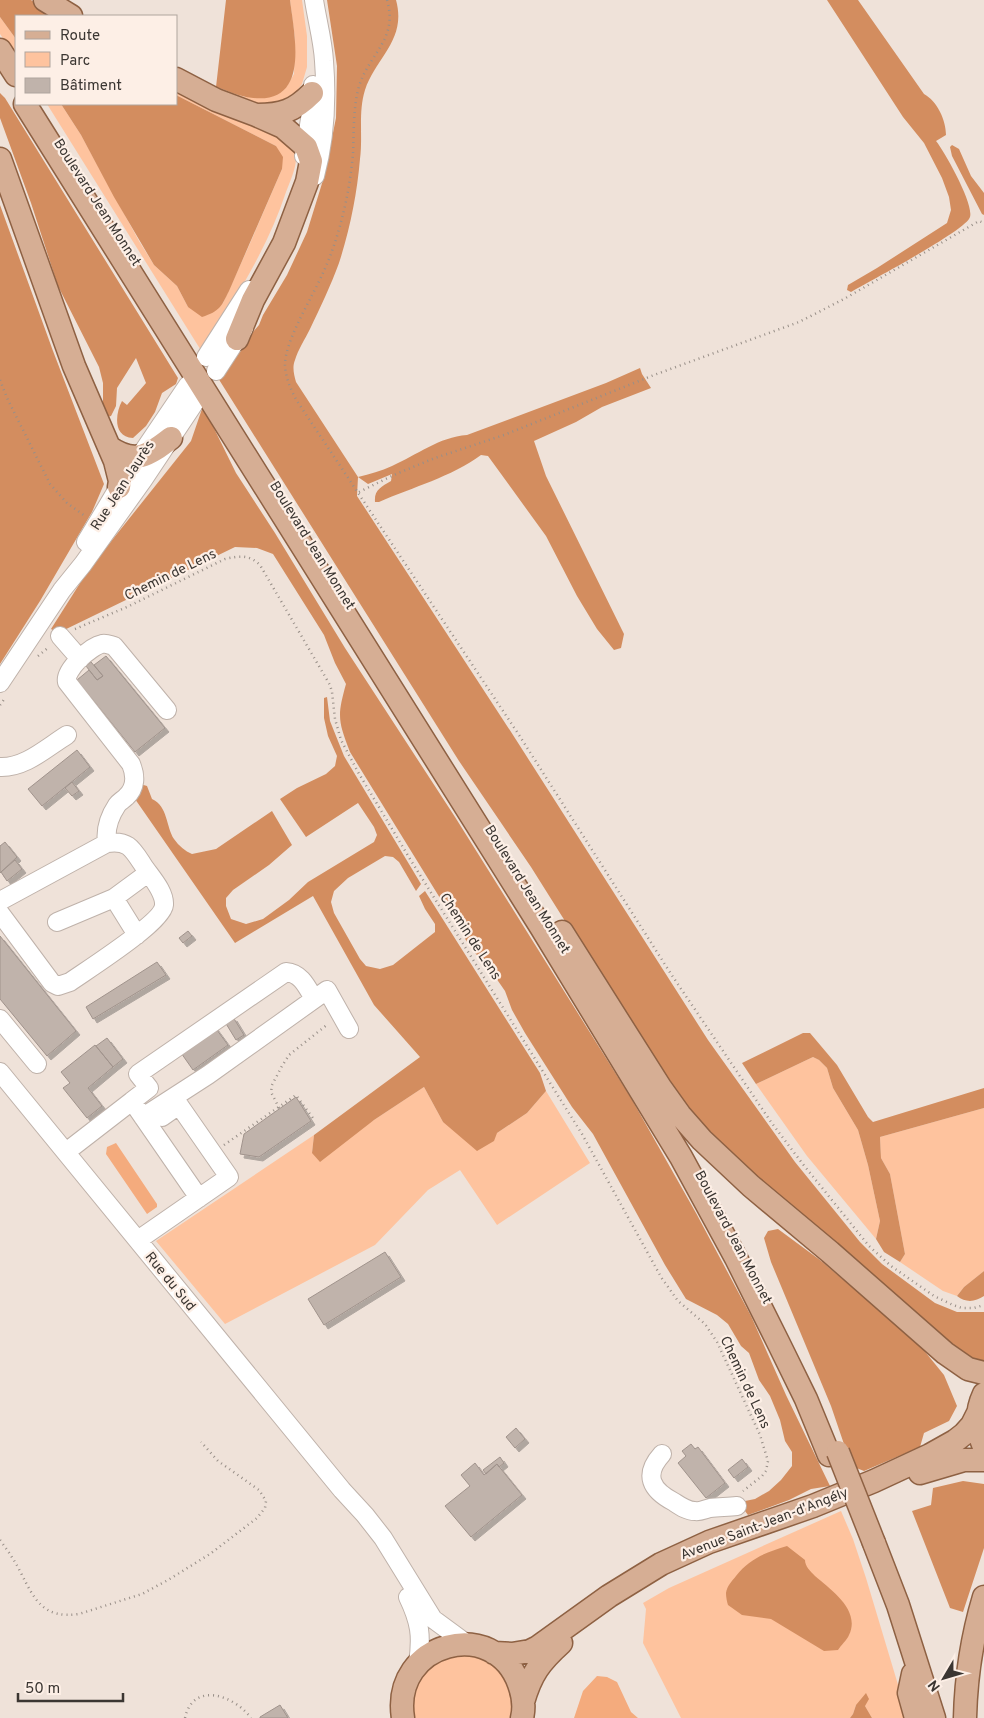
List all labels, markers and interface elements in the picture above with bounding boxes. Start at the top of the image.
legend [15,15,178,105]
text: Route [60,27,100,46]
text: Parc [60,52,90,71]
text: Bâtiment [60,77,122,96]
street label: Boulevard Jean Monnet [49,136,144,270]
street label: Rue Jean Jaurès [88,438,159,534]
street label: Boulevard Jean Monnet [265,478,358,613]
street label: Chemin de Lens [122,546,219,605]
street label: Boulevard Jean Monnet [480,822,573,957]
street label: Chemin de Lens [435,890,504,983]
street label: Boulevard Jean Monnet [690,1168,775,1307]
street label: Rue du Sud [141,1249,199,1315]
street label: Chemin de Lens [716,1334,773,1432]
street label: Avenue Saint-Jean-d'Angély [678,1485,851,1564]
north arrow [919,1653,969,1703]
scale bar [18,1670,122,1702]
text: N [925,1676,945,1694]
text: 50 m [25,1680,60,1699]

